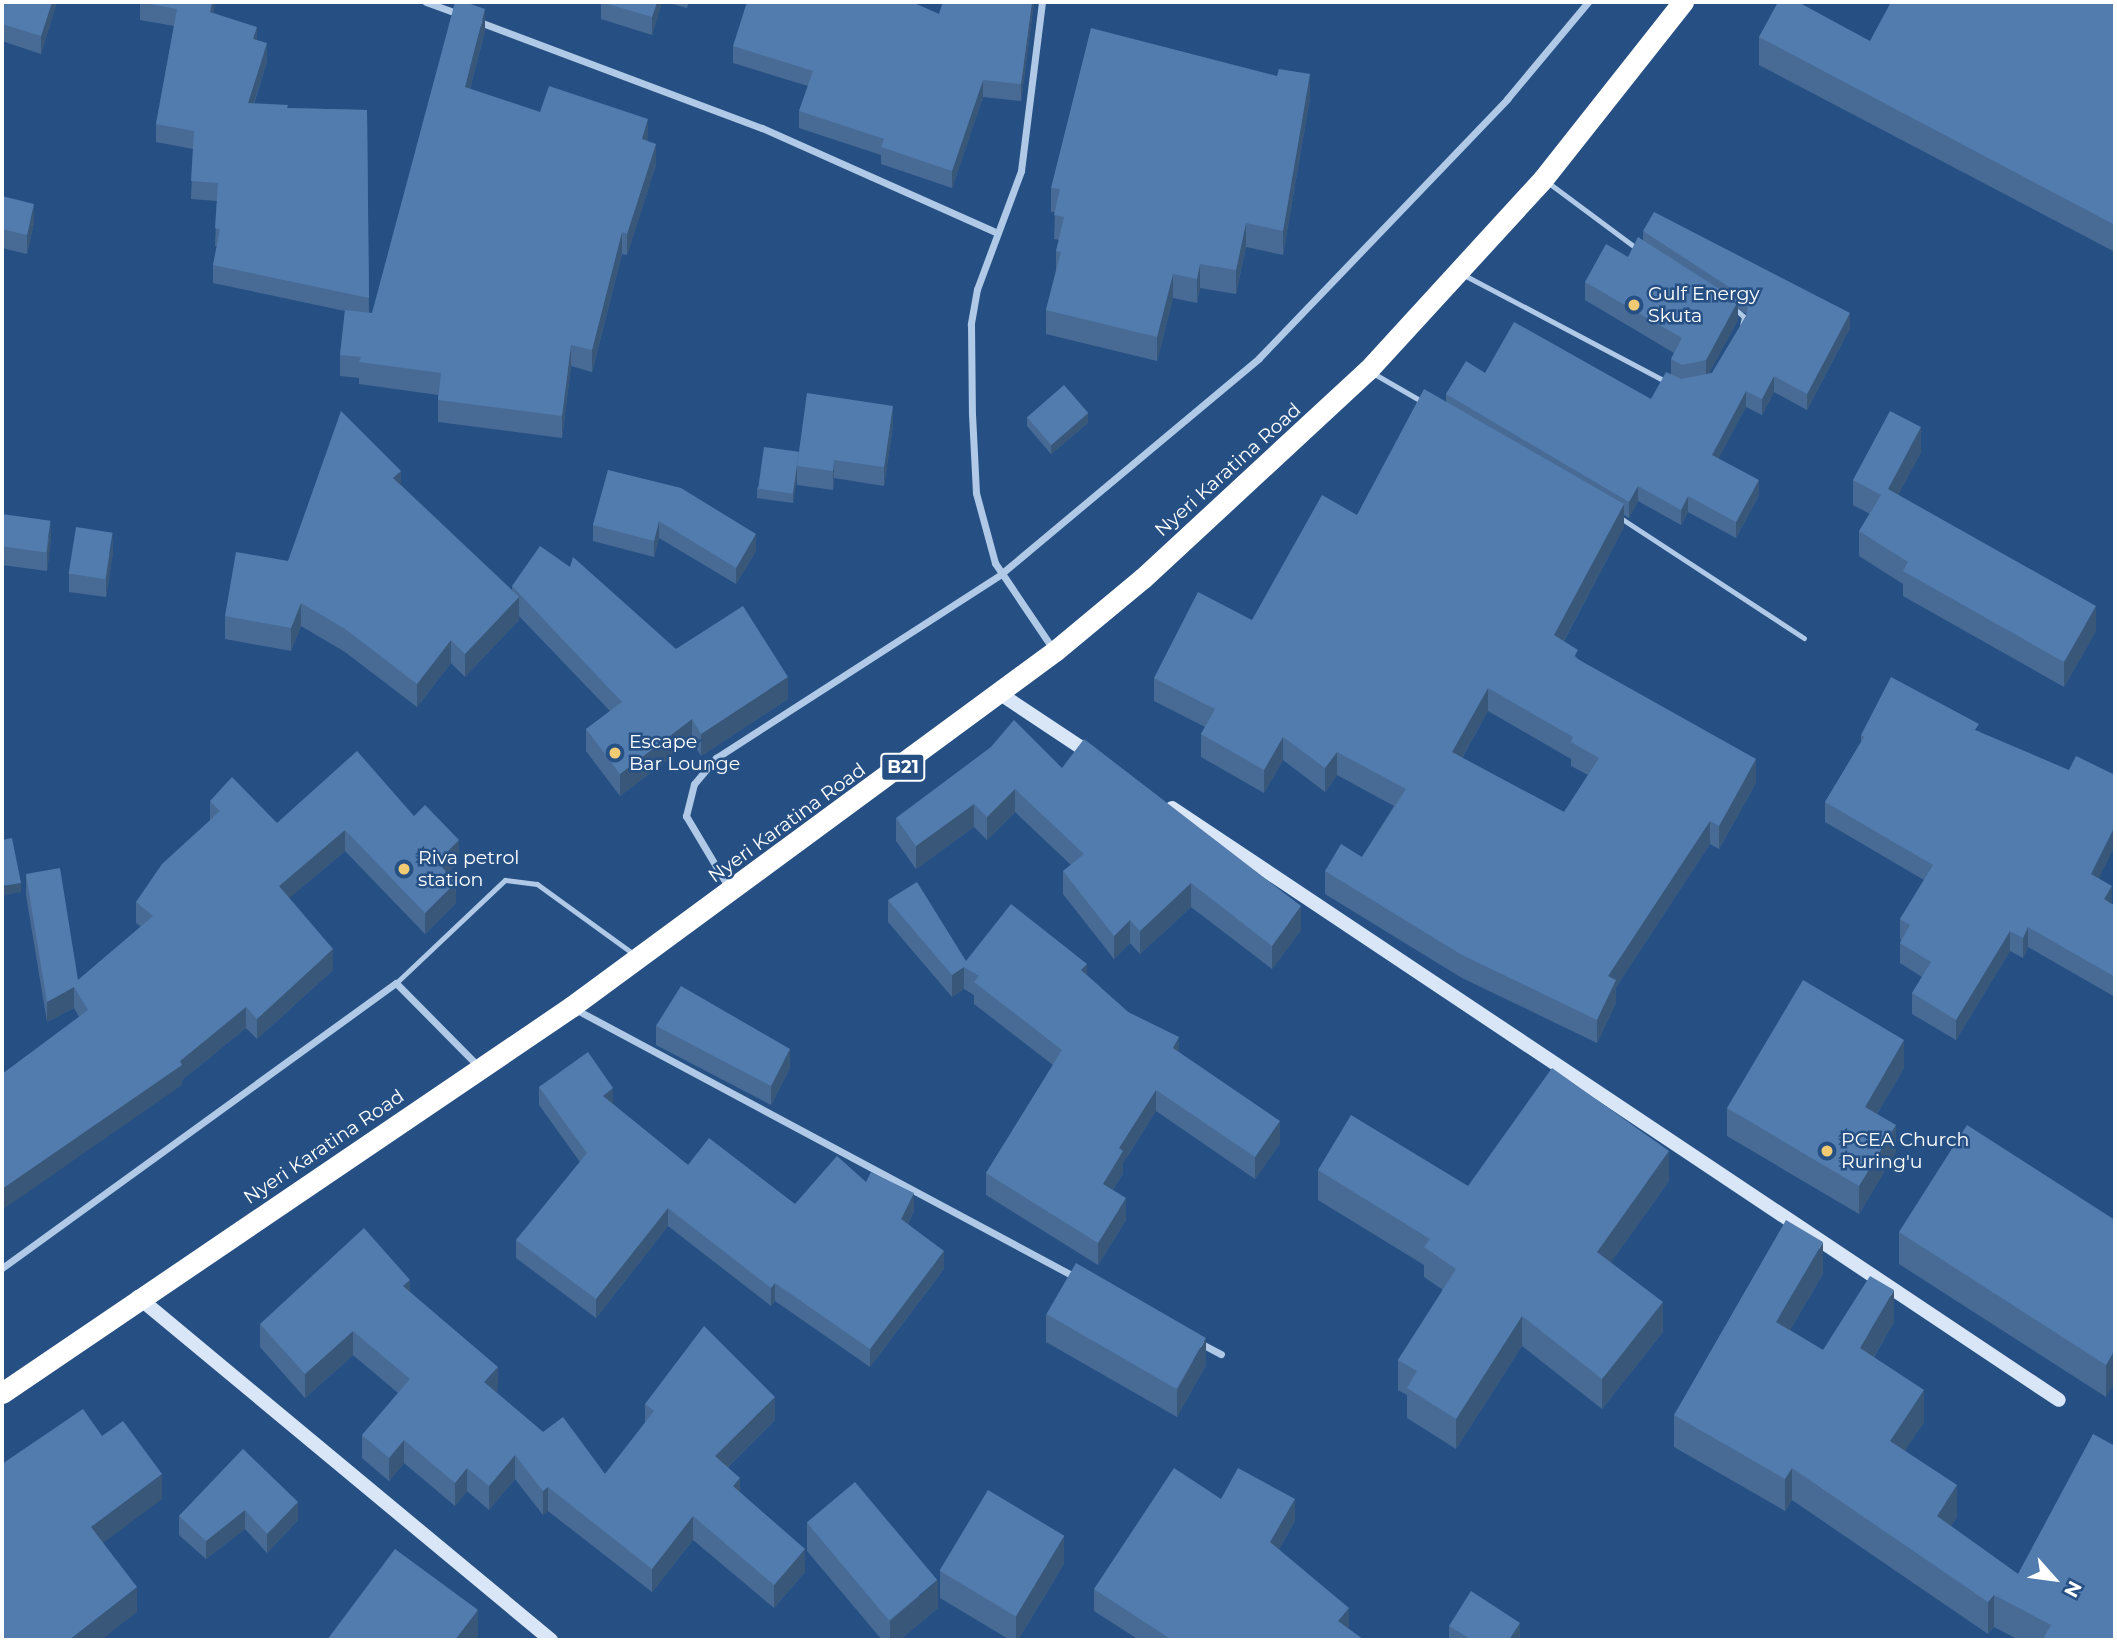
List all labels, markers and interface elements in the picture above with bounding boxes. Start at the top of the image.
place label: Gulf Energy Skuta [1648,283,1760,327]
marker: Gulf Energy Skuta [1626,297,1642,313]
street label: Nyeri Karatina Road [1150,398,1306,542]
place label: Escape Bar Lounge [629,731,740,775]
marker: Escape Bar Lounge [607,745,623,761]
road number: B21 [880,752,926,782]
street label: Nyeri Karatina Road [704,758,870,888]
place label: Riva petrol station [418,847,519,891]
marker: Riva petrol station [396,861,412,877]
street label: Nyeri Karatina Road [239,1085,409,1209]
place label: PCEA Church Ruring'u [1841,1129,1969,1173]
marker: PCEA Church Ruring'u [1819,1143,1835,1159]
north arrow [2019,1544,2089,1614]
text: N [2059,1577,2087,1601]

